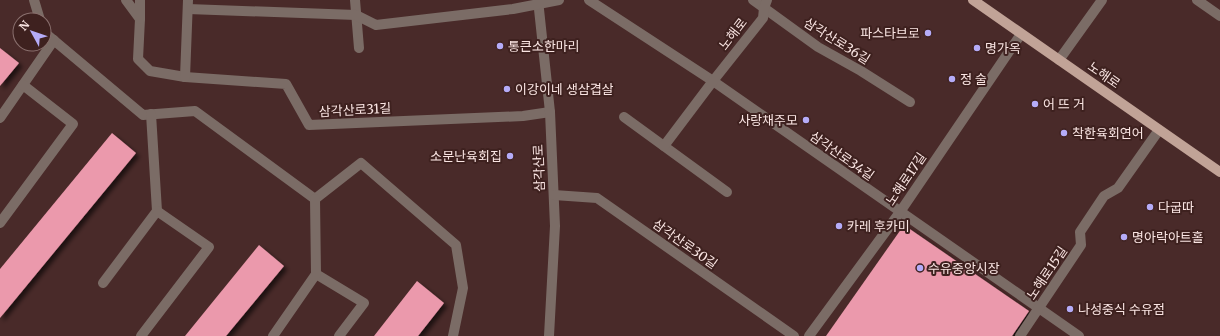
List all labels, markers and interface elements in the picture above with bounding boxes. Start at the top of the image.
north arrow [12,12,52,52]
street label: 삼각산로36길 [801,14,873,68]
street label: 노해로 [715,15,751,53]
text: N [16,18,33,33]
place label: 파스타브로 [860,25,920,42]
marker: 파스타브로 [923,28,933,38]
place label: 통큰소한마리 [508,38,580,55]
place label: 명가옥 [985,40,1021,57]
marker: 통큰소한마리 [495,41,505,51]
marker: 명가옥 [972,43,982,53]
street label: 노해로 [1084,58,1124,92]
place label: 정 술 [960,71,987,88]
marker: 정 술 [947,74,957,84]
place label: 이강이네 생삼겹살 [515,81,614,98]
marker: 이강이네 생삼겹살 [502,84,512,94]
place label: 어 뜨 거 [1043,96,1085,113]
marker: 어 뜨 거 [1030,99,1040,109]
street label: 삼각산로31길 [318,100,392,120]
place label: 사랑채주모 [738,112,798,129]
marker: 사랑채주모 [801,115,811,125]
place label: 착한육회연어 [1072,125,1144,142]
street label: 삼각산로34길 [806,128,878,184]
marker: 착한육회연어 [1059,128,1069,138]
street label: 삼각산로 [530,144,548,192]
place label: 소문난육회집 [430,148,502,165]
street label: 노해로17길 [882,149,930,209]
marker: 소문난육회집 [505,151,515,161]
place label: 다굽따 [1158,199,1194,216]
marker: 다굽따 [1145,202,1155,212]
street label: 삼각산로30길 [649,215,721,273]
place label: 카레 후카미 [847,218,910,235]
marker: 카레 후카미 [834,221,844,231]
place label: 명아락아트홀 [1132,229,1204,246]
marker: 명아락아트홀 [1119,232,1129,242]
street label: 노해로15길 [1023,243,1071,303]
place label: 수유중앙시장 [928,260,1000,277]
marker: 수유중앙시장 [915,263,925,273]
place label: 나성중식 수유점 [1078,301,1165,318]
marker: 나성중식 수유점 [1065,304,1075,314]

